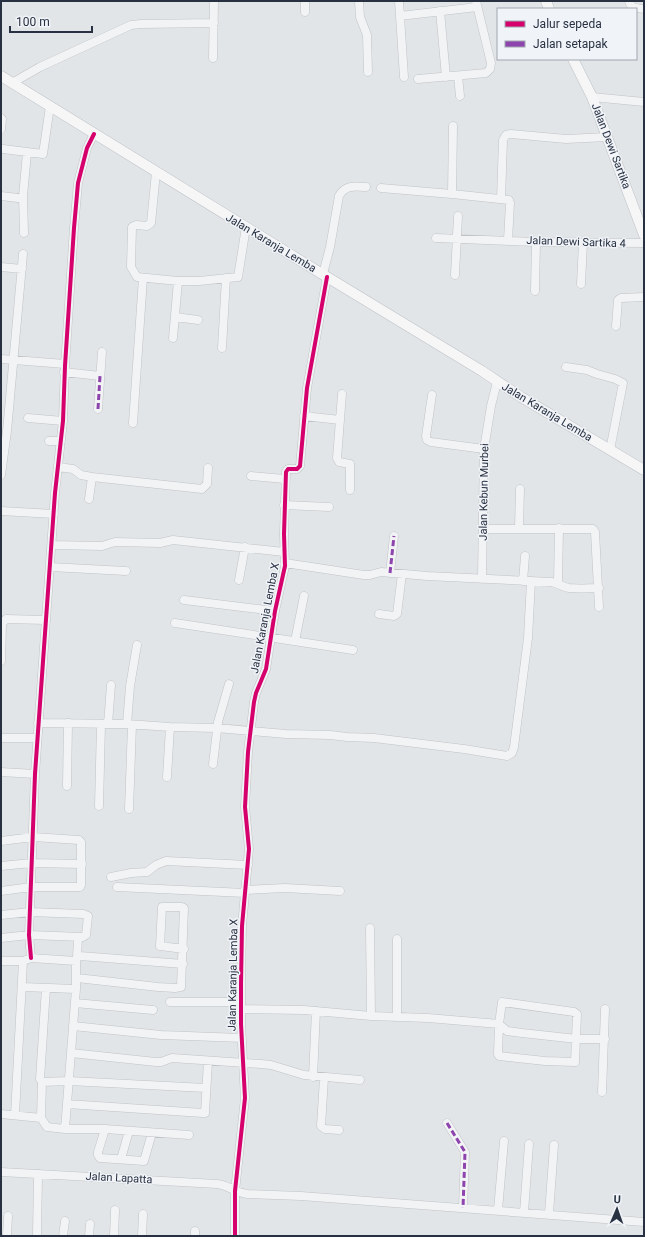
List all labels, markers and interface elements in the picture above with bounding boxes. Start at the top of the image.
scale bar [10,8,92,34]
legend [497,8,637,60]
text: 100 m [16,15,50,29]
text: Jalur sepeda [533,17,602,31]
text: Jalan setapak [533,37,608,51]
street label: Jalan Dewi Sartika [589,101,633,191]
street label: Jalan Karanja Lemba [224,211,318,275]
street label: Jalan Dewi Sartika 4 [526,234,626,250]
street label: Jalan Karanja Lemba [500,380,594,444]
street label: Jalan Kebun Murbei [477,443,491,541]
street label: Jalan Karanja Lemba X [248,561,282,674]
street label: Jalan Karanja Lemba X [226,919,240,1031]
street label: Jalan Lapatta [85,1170,153,1186]
north arrow [597,1189,637,1229]
text: U [613,1193,621,1206]

